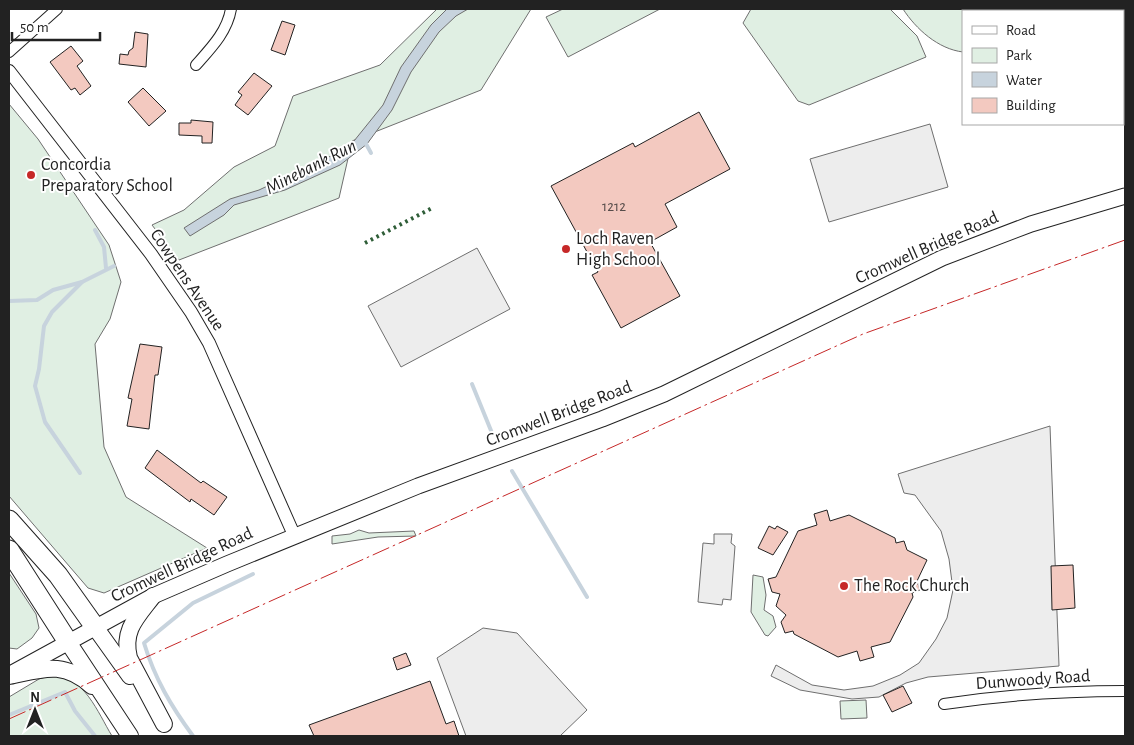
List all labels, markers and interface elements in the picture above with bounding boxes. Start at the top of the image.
scale bar [12,10,100,42]
legend [962,10,1124,125]
text: 50 m [20,20,49,35]
text: Road [1006,23,1036,38]
text: Park [1006,48,1032,63]
text: Water [1006,73,1042,88]
text: Building [1006,98,1056,113]
water label: Minebank Run [263,136,359,198]
place label: Concordia Preparatory School [41,156,173,195]
marker: Concordia Preparatory School [25,169,37,181]
house number: 1212 [602,199,626,214]
street label: Cromwell Bridge Road [853,208,1001,288]
street label: Cowpens Avenue [146,226,228,334]
place label: Loch Raven High School [576,230,660,269]
marker: Loch Raven High School [560,243,572,255]
street label: Cromwell Bridge Road [484,378,634,450]
street label: Cromwell Bridge Road [108,524,256,606]
place label: The Rock Church [854,577,969,595]
marker: The Rock Church [838,580,850,592]
street label: Dunwoody Road [975,667,1091,693]
north arrow [10,685,60,735]
text: N [30,691,40,705]

